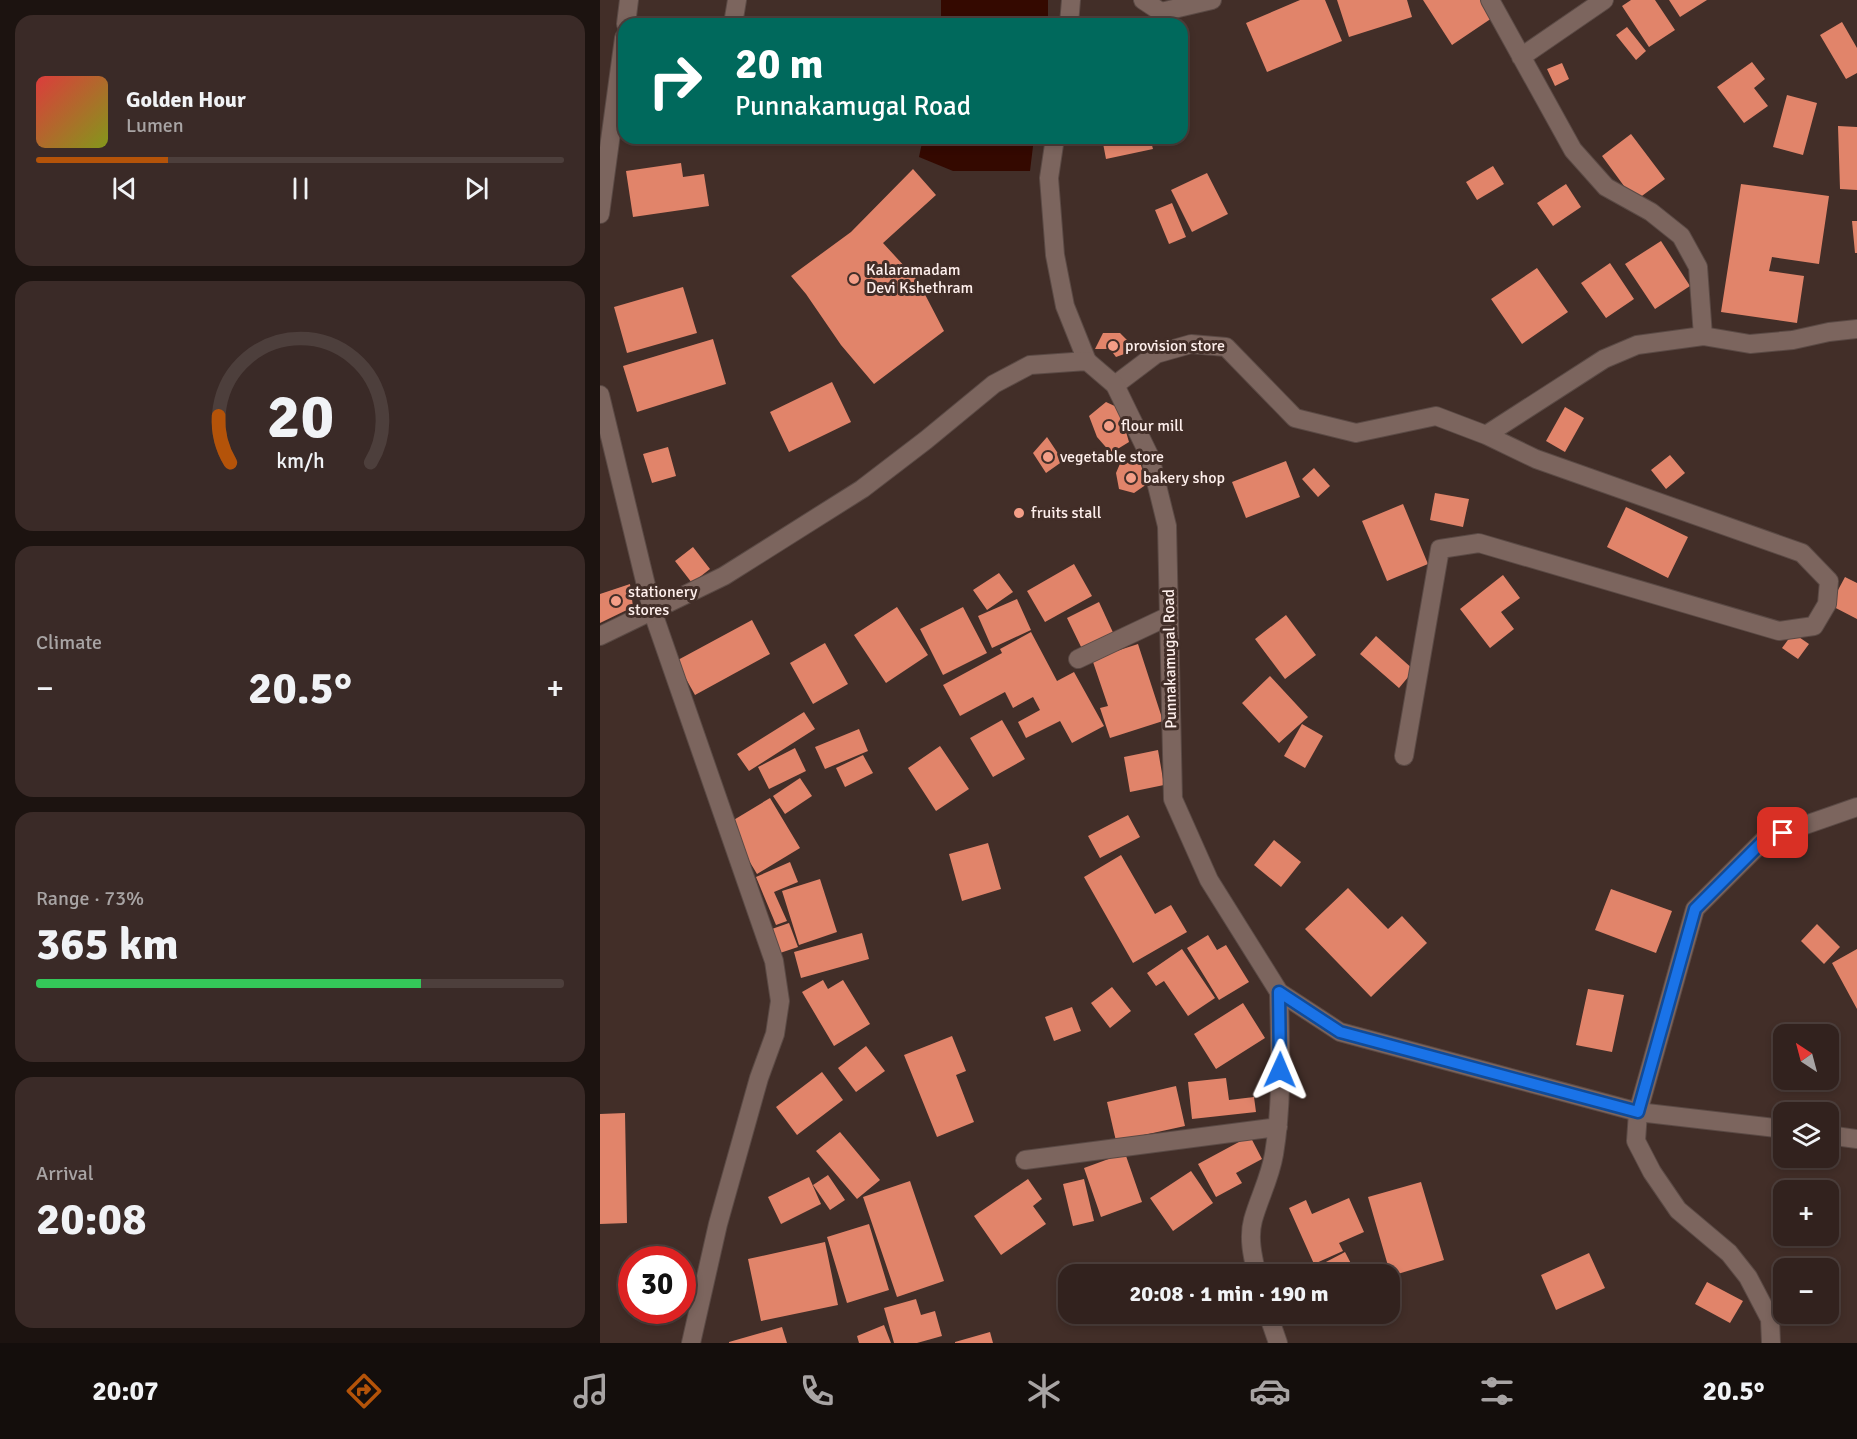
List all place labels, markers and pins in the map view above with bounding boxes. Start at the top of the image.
place label: Kalaramadam Devi Kshethram [866,260,973,298]
marker: Kalaramadam Devi Kshethram [847,272,861,286]
place label: provision store [1125,336,1225,356]
marker: provision store [1106,339,1120,353]
place label: flour mill [1121,416,1184,436]
marker: flour mill [1102,419,1116,433]
place label: vegetable store [1060,447,1164,467]
marker: vegetable store [1041,450,1055,464]
place label: bakery shop [1143,468,1225,488]
marker: bakery shop [1124,471,1138,485]
place label: fruits stall [1031,503,1102,523]
marker: fruits stall [1012,506,1026,520]
place label: stationery stores [628,582,698,620]
marker: stationery stores [609,594,623,608]
pin [1757,807,1808,858]

